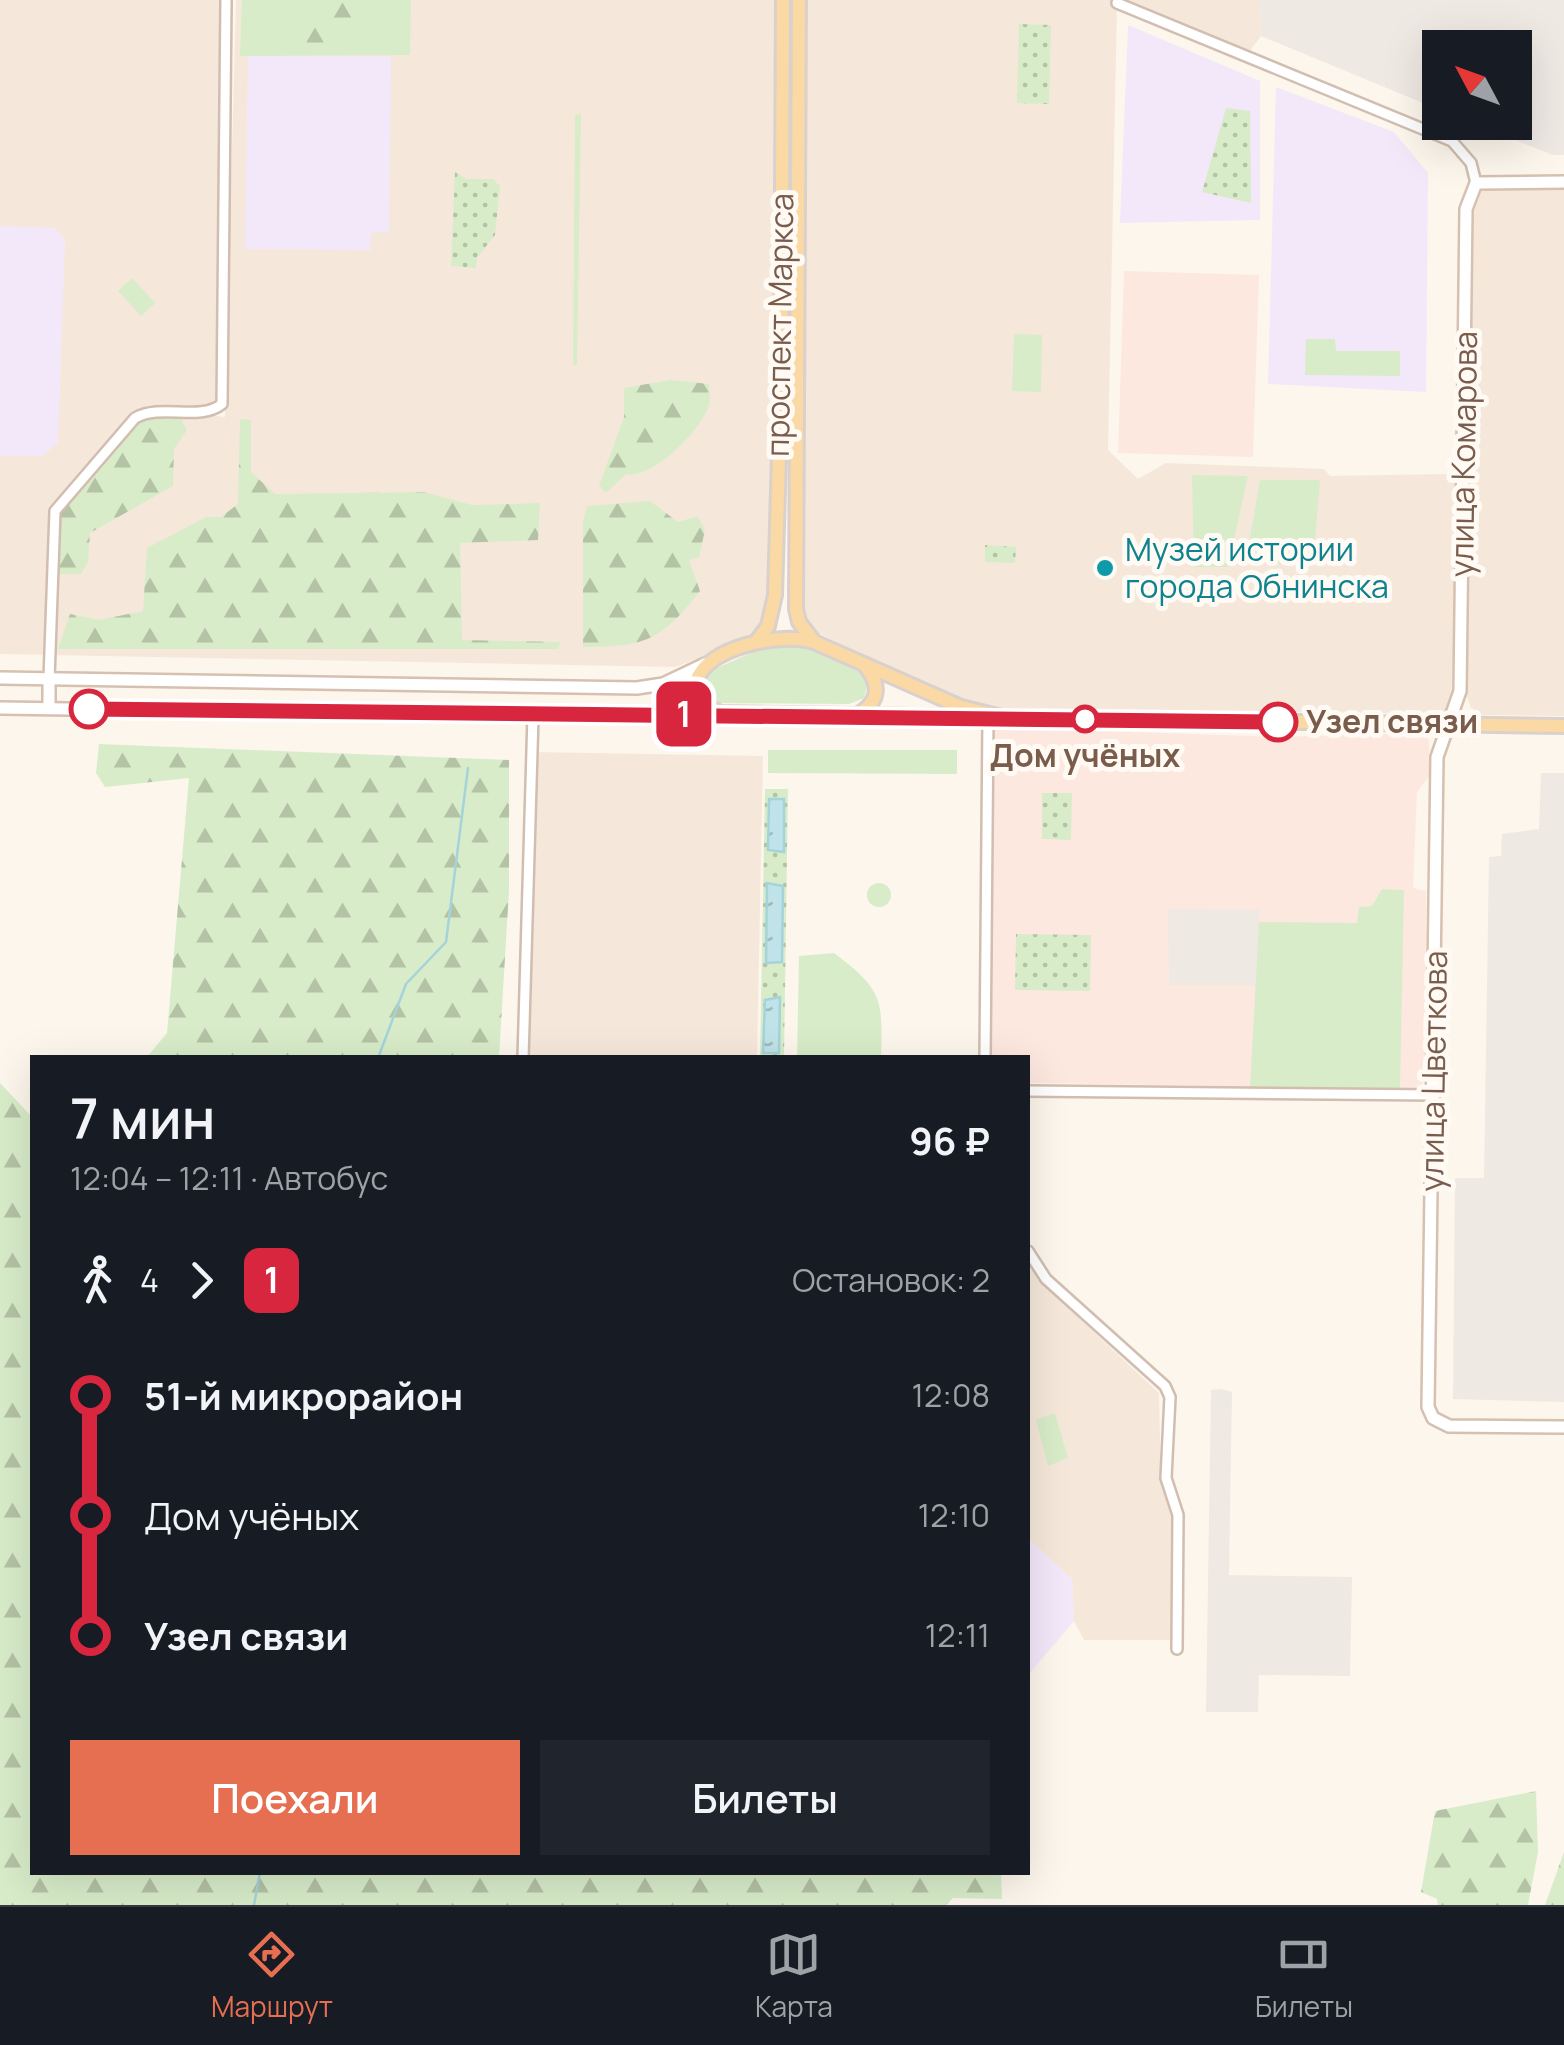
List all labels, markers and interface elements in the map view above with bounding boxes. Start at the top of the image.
north arrow [1422,30,1532,140]
map controls [1422,30,1532,140]
street label: проспект Маркса [755,193,803,457]
street label: улица Комарова [1439,331,1487,577]
place label: Музей истории города Обнинска [1125,527,1389,608]
marker: Музей истории города Обнинска [1094,557,1116,579]
line badge: 1 [652,682,716,746]
unlabelled marker [70,690,108,728]
text: 1 [676,690,692,738]
place label: Узел связи [1306,699,1478,743]
marker: Узел связи [1259,703,1297,741]
marker: Дом учёных [1072,706,1098,732]
place label: Дом учёных [990,733,1180,777]
street label: улица Цветкова [1409,950,1457,1192]
text: 7 мин [70,1080,215,1156]
text: 96 ₽ [909,1114,990,1166]
text: 12:04 – 12:11 · Автобус [70,1156,388,1200]
icon: walk [70,1253,125,1308]
icon: forward [174,1253,229,1308]
text: 1 [264,1256,279,1304]
text: 4 [140,1258,159,1302]
text: Остановок: 2 [792,1258,990,1302]
text: 51-й микрорайон [144,1369,463,1421]
text: 12:08 [912,1373,990,1417]
text: Дом учёных [144,1489,359,1541]
text: 12:10 [918,1493,990,1537]
text: Узел связи [144,1609,348,1661]
text: 12:11 [925,1613,990,1657]
button: Поехали [70,1740,520,1855]
button: Билеты [540,1740,990,1855]
tab: Маршрут [211,1927,333,2025]
tab: Карта [755,1927,833,2025]
tab: Билеты [1255,1927,1353,2025]

